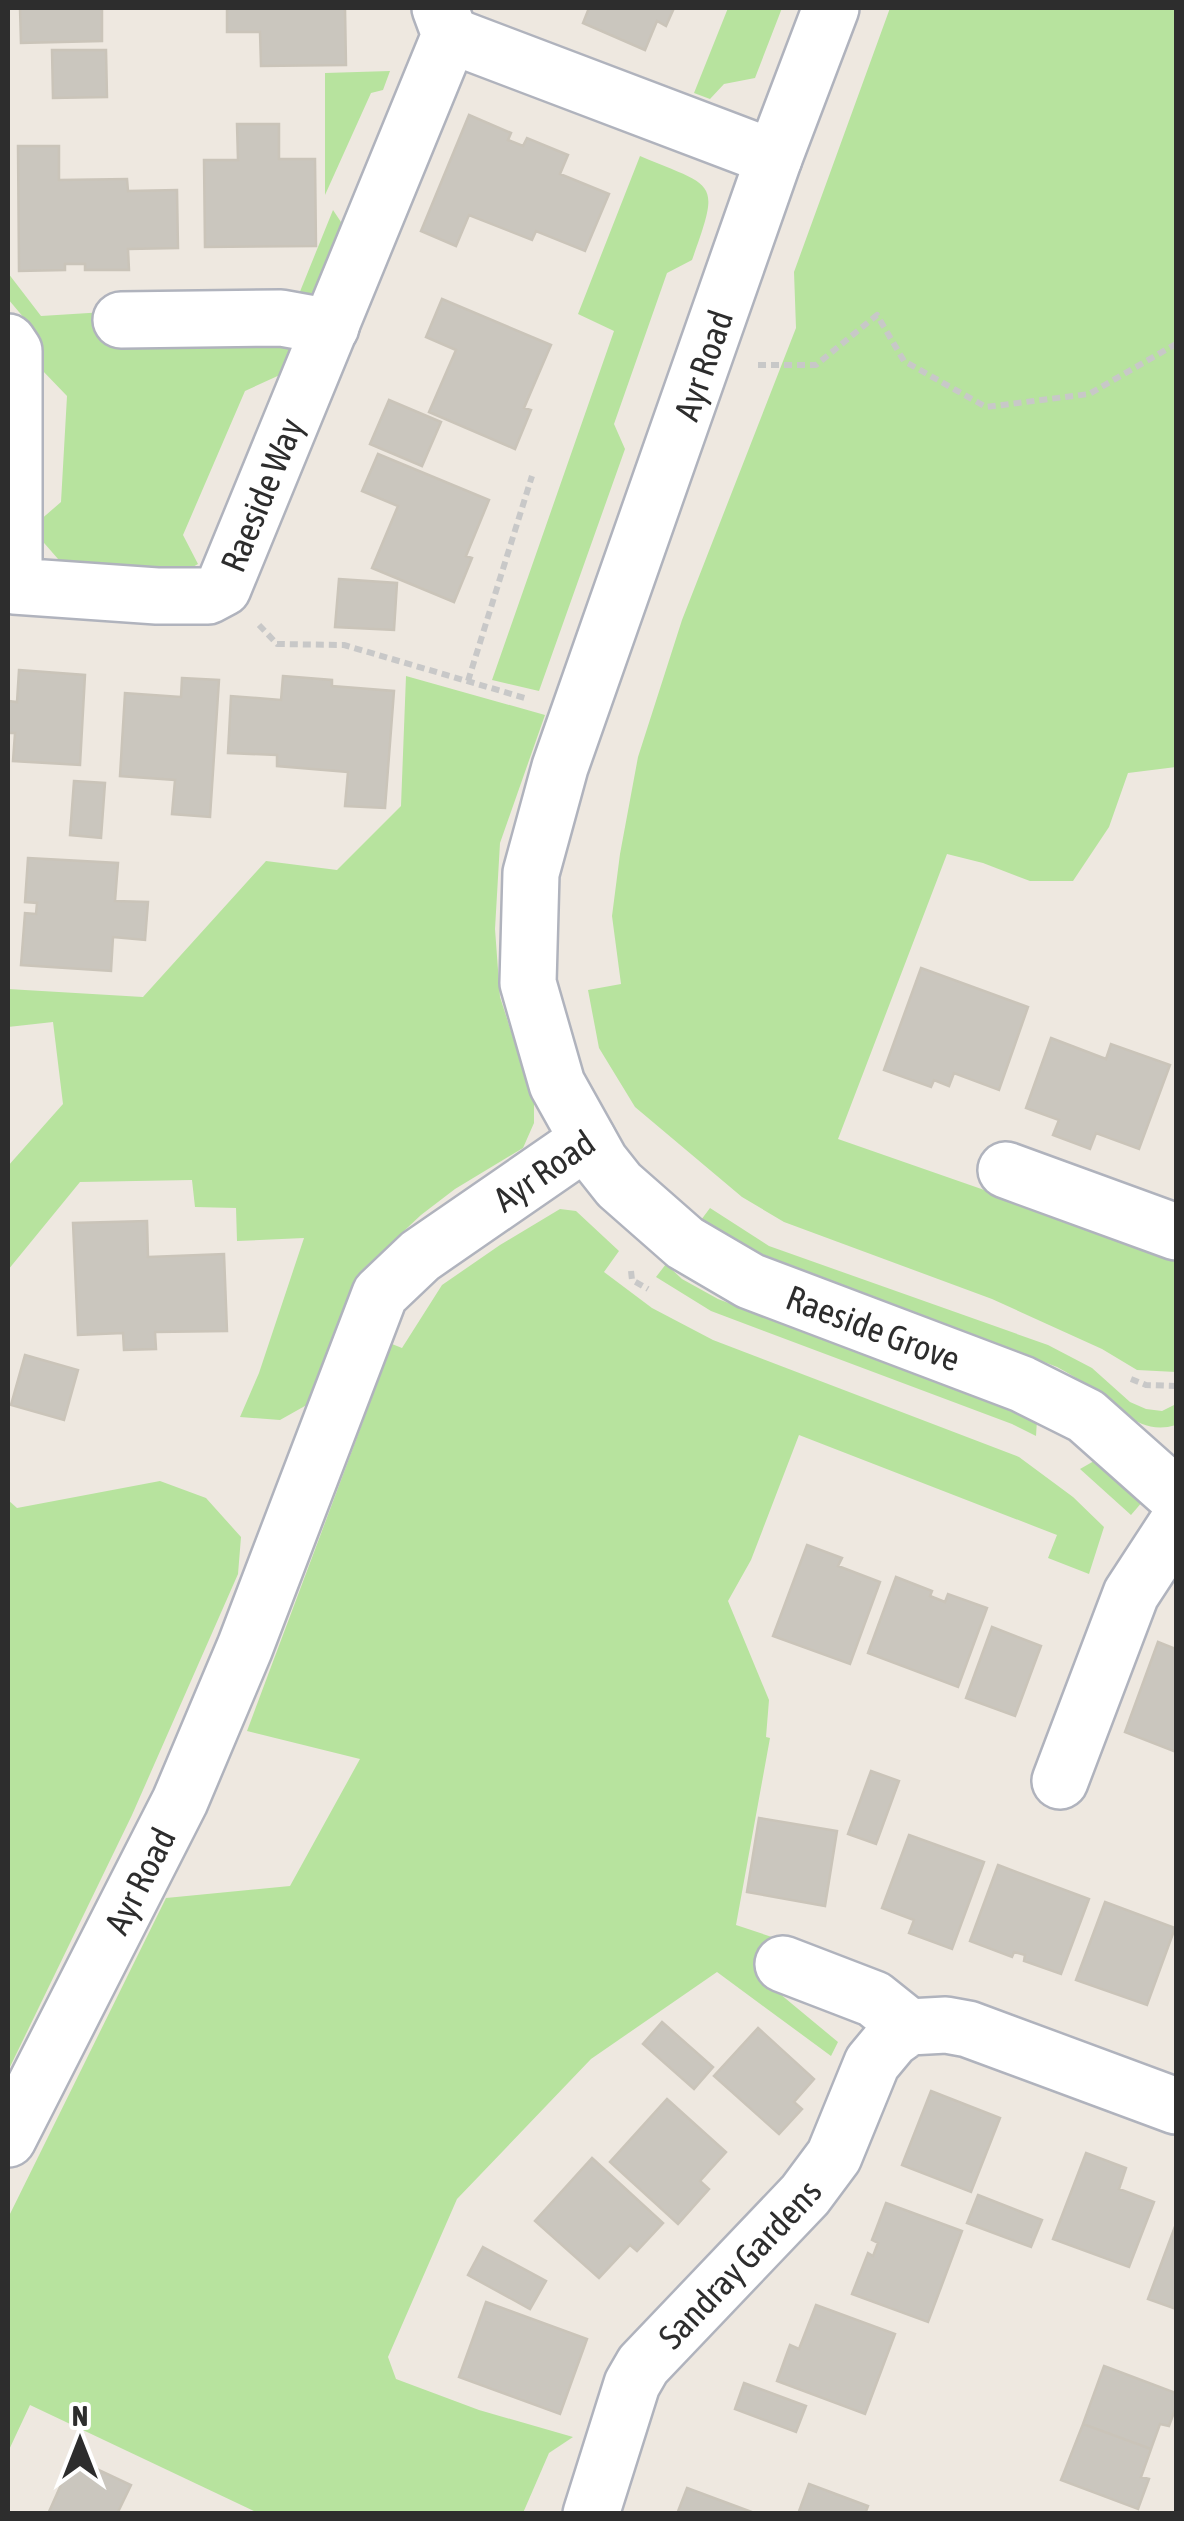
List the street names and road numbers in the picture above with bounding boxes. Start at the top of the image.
street label: Ayr Road [666,305,740,425]
street label: Raeside Way [212,412,311,577]
street label: Ayr Road [486,1122,602,1219]
street label: Raeside Grove [781,1277,966,1379]
street label: Ayr Road [96,1821,183,1940]
street label: Sandray Gardens [650,2172,829,2356]

